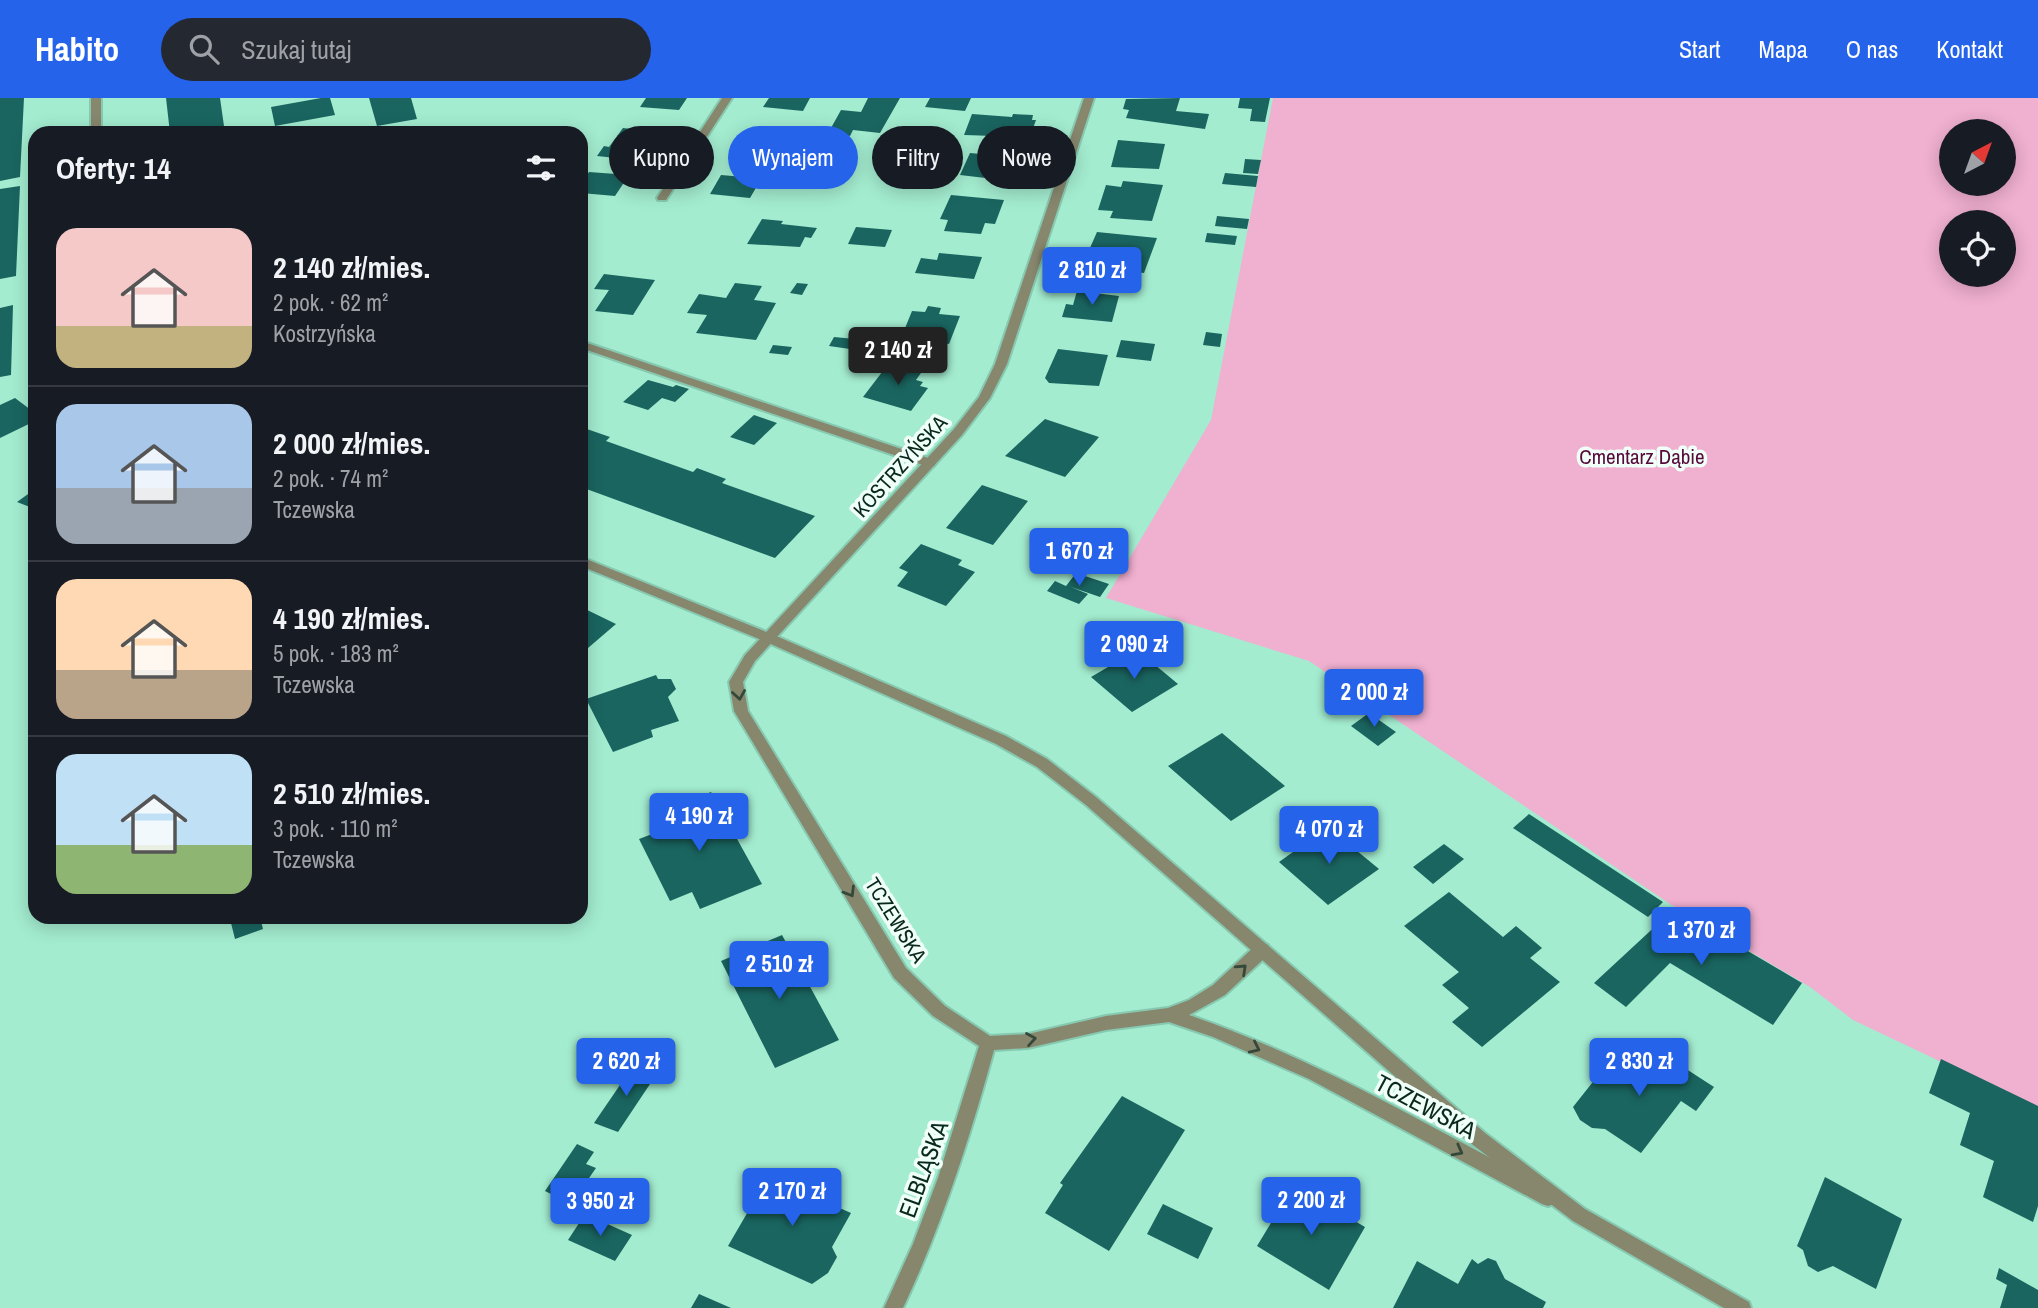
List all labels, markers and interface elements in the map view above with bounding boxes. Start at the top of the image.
search box [161,18,651,81]
text: Habito [35,27,119,71]
icon: search [185,30,223,68]
text: Szukaj tutaj [241,32,351,67]
text: Start [1679,33,1721,65]
text: Mapa [1759,33,1808,65]
text: O nas [1846,33,1898,65]
text: Kontakt [1936,33,2003,65]
north arrow [1939,119,2016,196]
map controls [1939,119,2016,287]
chip: Kupno [609,126,714,189]
chip: Wynajem [728,126,858,189]
chip: Filtry [872,126,963,189]
chip: Nowe [977,126,1076,189]
text: Oferty: 14 [56,148,171,188]
icon: filters [522,149,560,187]
button: locate [1939,210,2016,287]
text: 2 140 zł/mies. [273,247,430,287]
pin: 2 810 zł [1020,248,1164,307]
text: 2 810 zł [1058,254,1126,285]
icon: home [112,256,196,340]
text: 2 pok. · 62 m² [273,287,388,318]
text: Kostrzyńska [273,318,376,349]
pin: 2 140 zł [826,328,970,387]
text: 2 140 zł [864,334,932,365]
street label: KOSTRZYŃSKA [846,408,954,523]
text: 2 000 zł/mies. [273,423,430,463]
icon: home [112,432,196,516]
park label: Cmentarz Dąbie [1579,442,1705,471]
text: 2 pok. · 74 m² [273,463,388,494]
text: Tczewska [273,494,355,525]
pin: 1 670 zł [1007,528,1151,588]
text: 1 670 zł [1045,535,1113,566]
text: 4 190 zł/mies. [273,598,430,638]
icon: home [112,607,196,691]
pin: 2 090 zł [1062,622,1206,681]
text: 2 090 zł [1100,628,1168,659]
text: 5 pok. · 183 m² [273,638,399,669]
text: Tczewska [273,669,355,700]
pin: 2 000 zł [1302,670,1446,729]
text: 2 000 zł [1340,676,1408,707]
one-way arrow [731,689,746,701]
text: 2 510 zł/mies. [273,773,430,813]
icon: home [112,782,196,866]
pin: 4 190 zł [627,794,771,853]
text: 4 190 zł [665,800,733,831]
pin: 4 070 zł [1257,806,1401,866]
text: 3 pok. · 110 m² [273,813,397,844]
text: 4 070 zł [1295,813,1363,844]
text: Tczewska [273,844,355,875]
street label: TCZEWSKA [858,872,934,969]
one-way arrow [842,884,855,897]
pin: 1 370 zł [1629,908,1773,967]
text: 1 370 zł [1667,914,1735,945]
pin: 2 510 zł [707,942,851,1001]
text: 2 510 zł [745,948,813,979]
one-way arrow [1234,964,1247,977]
one-way arrow [1025,1032,1037,1047]
pin: 2 620 zł [554,1038,698,1098]
pin: 2 830 zł [1567,1038,1711,1098]
one-way arrow [1248,1040,1260,1054]
text: 2 620 zł [592,1045,660,1076]
text: 2 830 zł [1605,1045,1673,1076]
street label: TCZEWSKA [1370,1066,1483,1146]
street label: ELBLĄSKA [891,1115,956,1222]
one-way arrow [1451,1143,1463,1156]
pin: 2 170 zł [720,1168,864,1228]
text: 2 170 zł [758,1175,826,1206]
pin: 3 950 zł [528,1178,672,1238]
pin: 2 200 zł [1239,1178,1383,1237]
text: 2 200 zł [1277,1184,1345,1215]
text: 3 950 zł [566,1185,634,1216]

